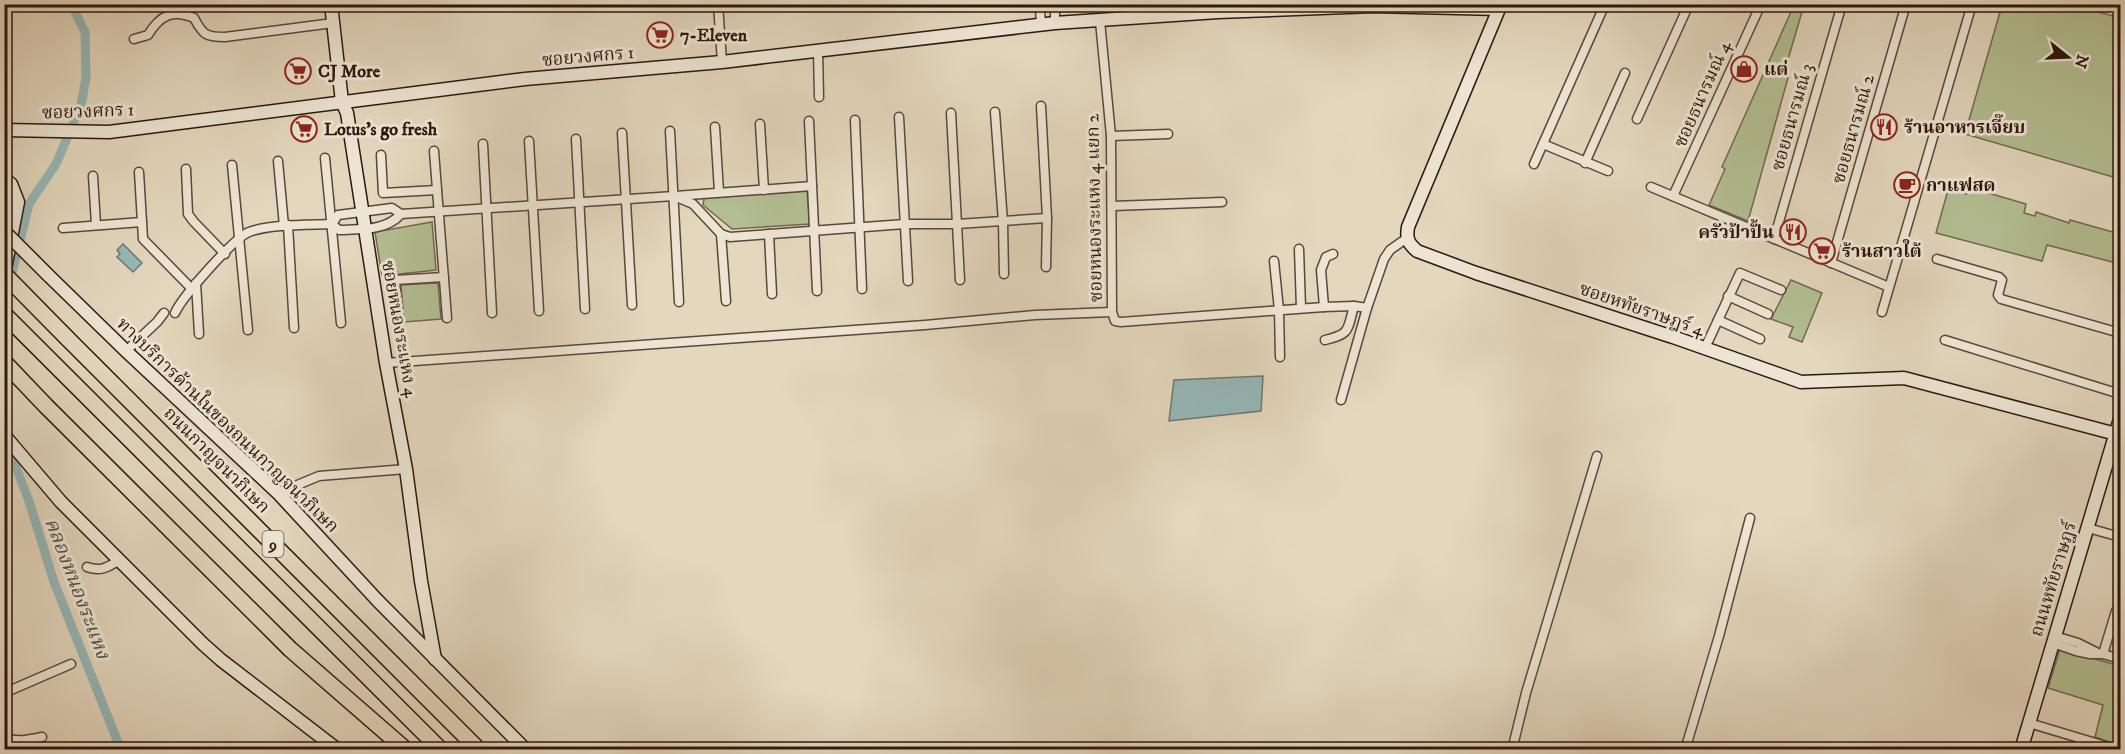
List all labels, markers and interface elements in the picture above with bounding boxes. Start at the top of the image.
supermarket icon: 7-Eleven [645,20,675,50]
place label: 7-Eleven [680,25,748,47]
north arrow [2038,27,2098,87]
street label: ซอยธนารมณ์ 4 [1669,37,1736,151]
street label: ซอยวงศกร 1 [541,42,635,72]
text: N [2070,52,2093,71]
shop icon: แต่ [1729,54,1759,84]
supermarket icon: CJ More [283,56,313,86]
place label: แต่ [1764,59,1788,81]
place label: CJ More [318,61,381,83]
street label: ซอยธนารมณ์ 3 [1766,61,1819,173]
street label: ซอยธนารมณ์ 2 [1827,72,1880,186]
street label: ซอยวงศกร 1 [41,99,135,125]
restaurant icon: ร้านอาหารเจี๊ยบ [1869,112,1899,142]
street label: ซอยหนองระแหง 4 แยก 2 [1082,113,1108,302]
place label: ร้านอาหารเจี๊ยบ [1904,113,2025,139]
supermarket icon: Lotus's go fresh [289,114,319,144]
place label: Lotus's go fresh [324,119,438,141]
cafe icon: กาแฟสด [1892,170,1922,200]
place label: กาแฟสด [1926,175,1996,197]
restaurant icon: ครัวป้าปั้น [1778,217,1808,247]
place label: ครัวป้าปั้น [1698,219,1774,244]
supermarket icon: ร้านสาวใต้ [1807,236,1837,266]
place label: ร้านสาวใต้ [1842,239,1922,263]
street label: ซอยหนองระแหง 4 [376,259,422,400]
street label: ซอยหทัยราษฎร์ 4 [1576,277,1708,342]
street label: ทางบริการด้านในของถนนกาญจนาภิเษก [112,313,344,537]
street label: ถนนกาญจนาภิเษก [159,402,275,518]
water label: คลองหนองระแหง [38,515,115,663]
street label: ถนนหทัยราษฎร์ [2025,518,2082,640]
road number: 9 [262,531,284,557]

